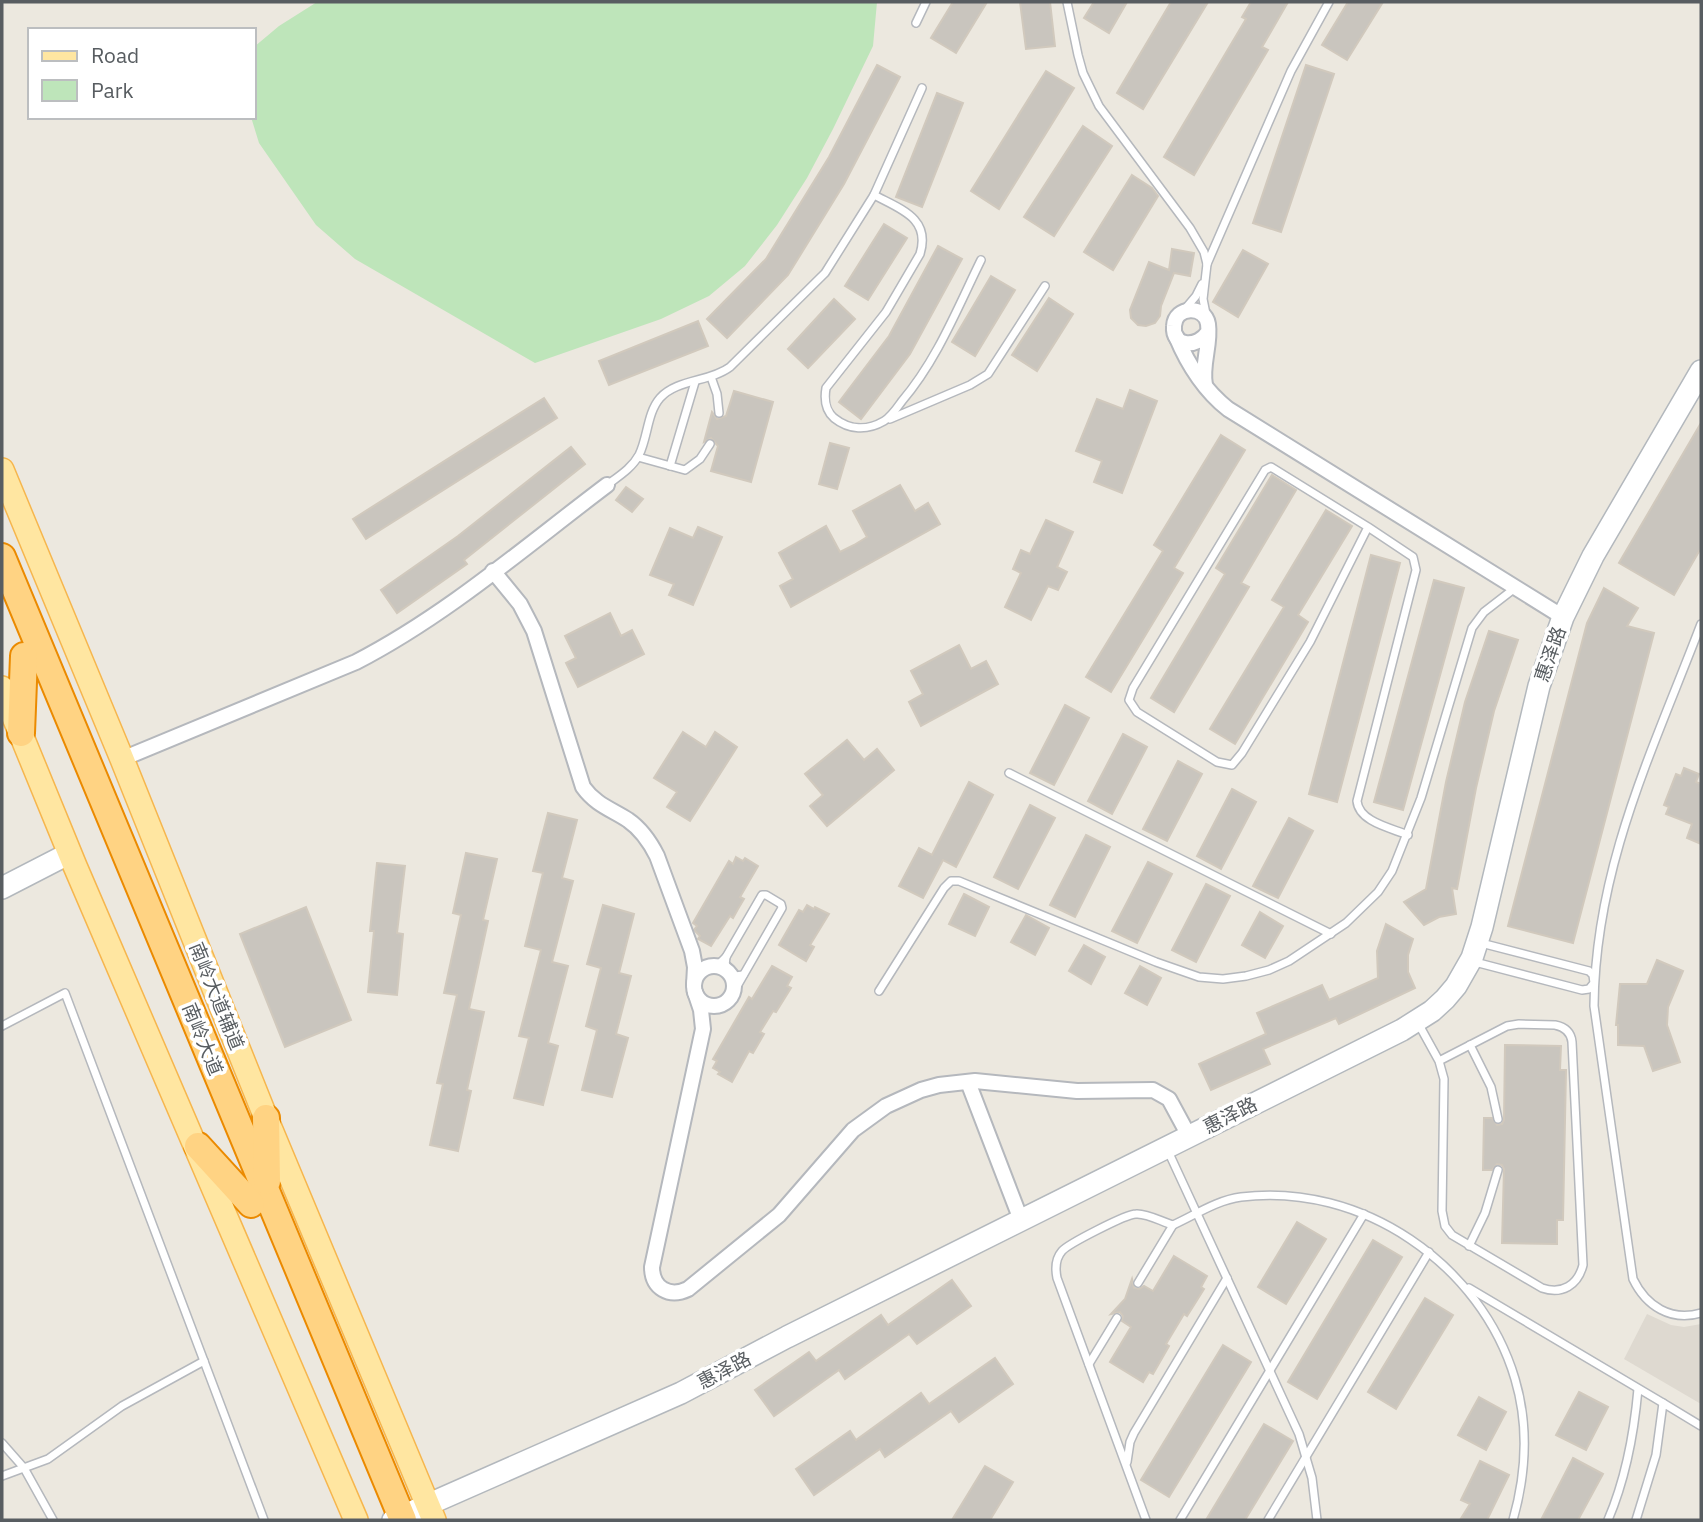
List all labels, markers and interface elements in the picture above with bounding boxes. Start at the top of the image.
legend [28,28,256,119]
text: Road [91,41,139,69]
text: Park [91,76,134,104]
street label: 惠泽路 [1529,623,1571,685]
street label: 南岭大道辅道 [185,939,249,1053]
street label: 南岭大道 [178,999,228,1079]
street label: 惠泽路 [1199,1091,1261,1139]
street label: 惠泽路 [693,1346,755,1394]

